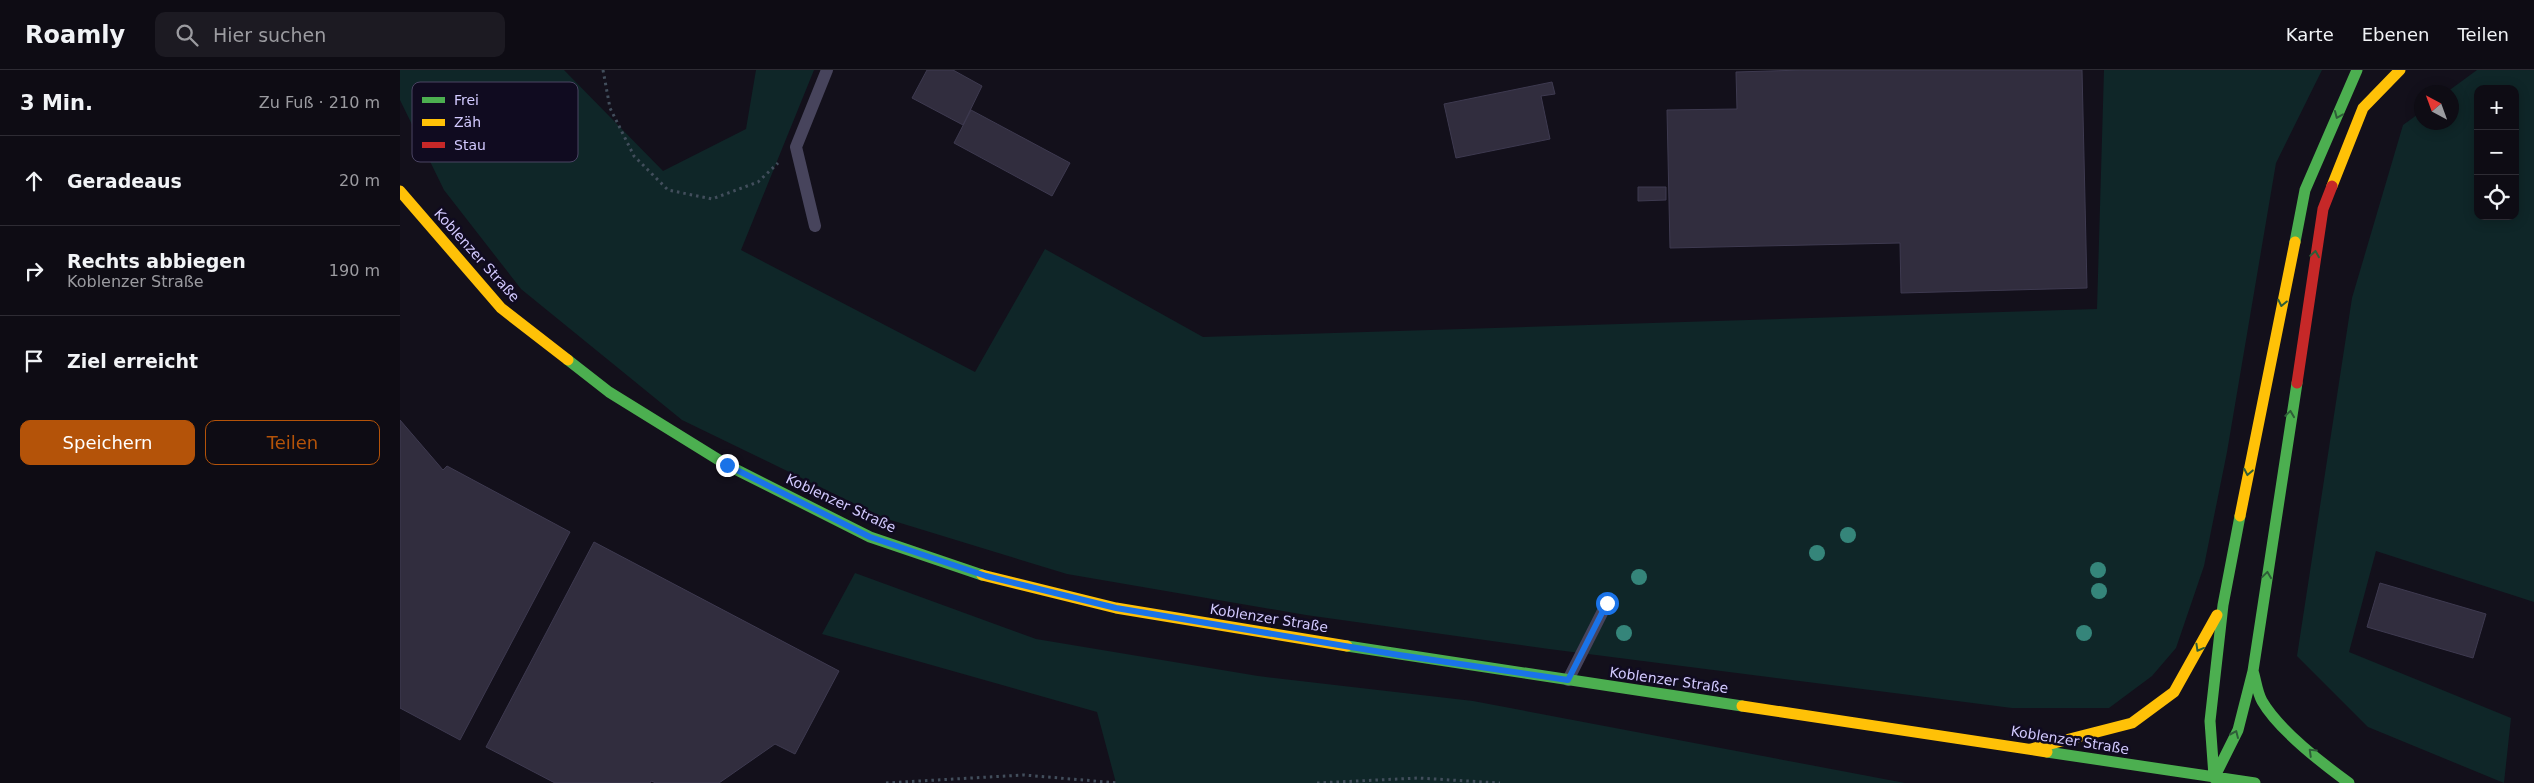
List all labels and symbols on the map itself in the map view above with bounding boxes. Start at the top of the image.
legend [412,82,578,162]
north arrow [2414,85,2459,130]
text: Frei [454,92,479,108]
one-way arrow [2333,110,2344,119]
text: Zäh [454,114,481,130]
text: Stau [454,137,486,153]
street label: Koblenzer Straße [431,205,523,305]
one-way arrow [2310,249,2320,258]
one-way arrow [2278,299,2288,308]
one-way arrow [2285,410,2295,419]
route end [716,454,739,477]
one-way arrow [2244,467,2254,476]
street label: Koblenzer Straße [783,470,899,536]
one-way arrow [2261,571,2272,579]
route start [1596,592,1619,615]
street label: Koblenzer Straße [1209,601,1329,635]
one-way arrow [2195,642,2205,651]
street label: Koblenzer Straße [1609,664,1729,696]
street label: Koblenzer Straße [2010,723,2130,757]
one-way arrow [2229,730,2240,739]
one-way arrow [2309,749,2318,758]

